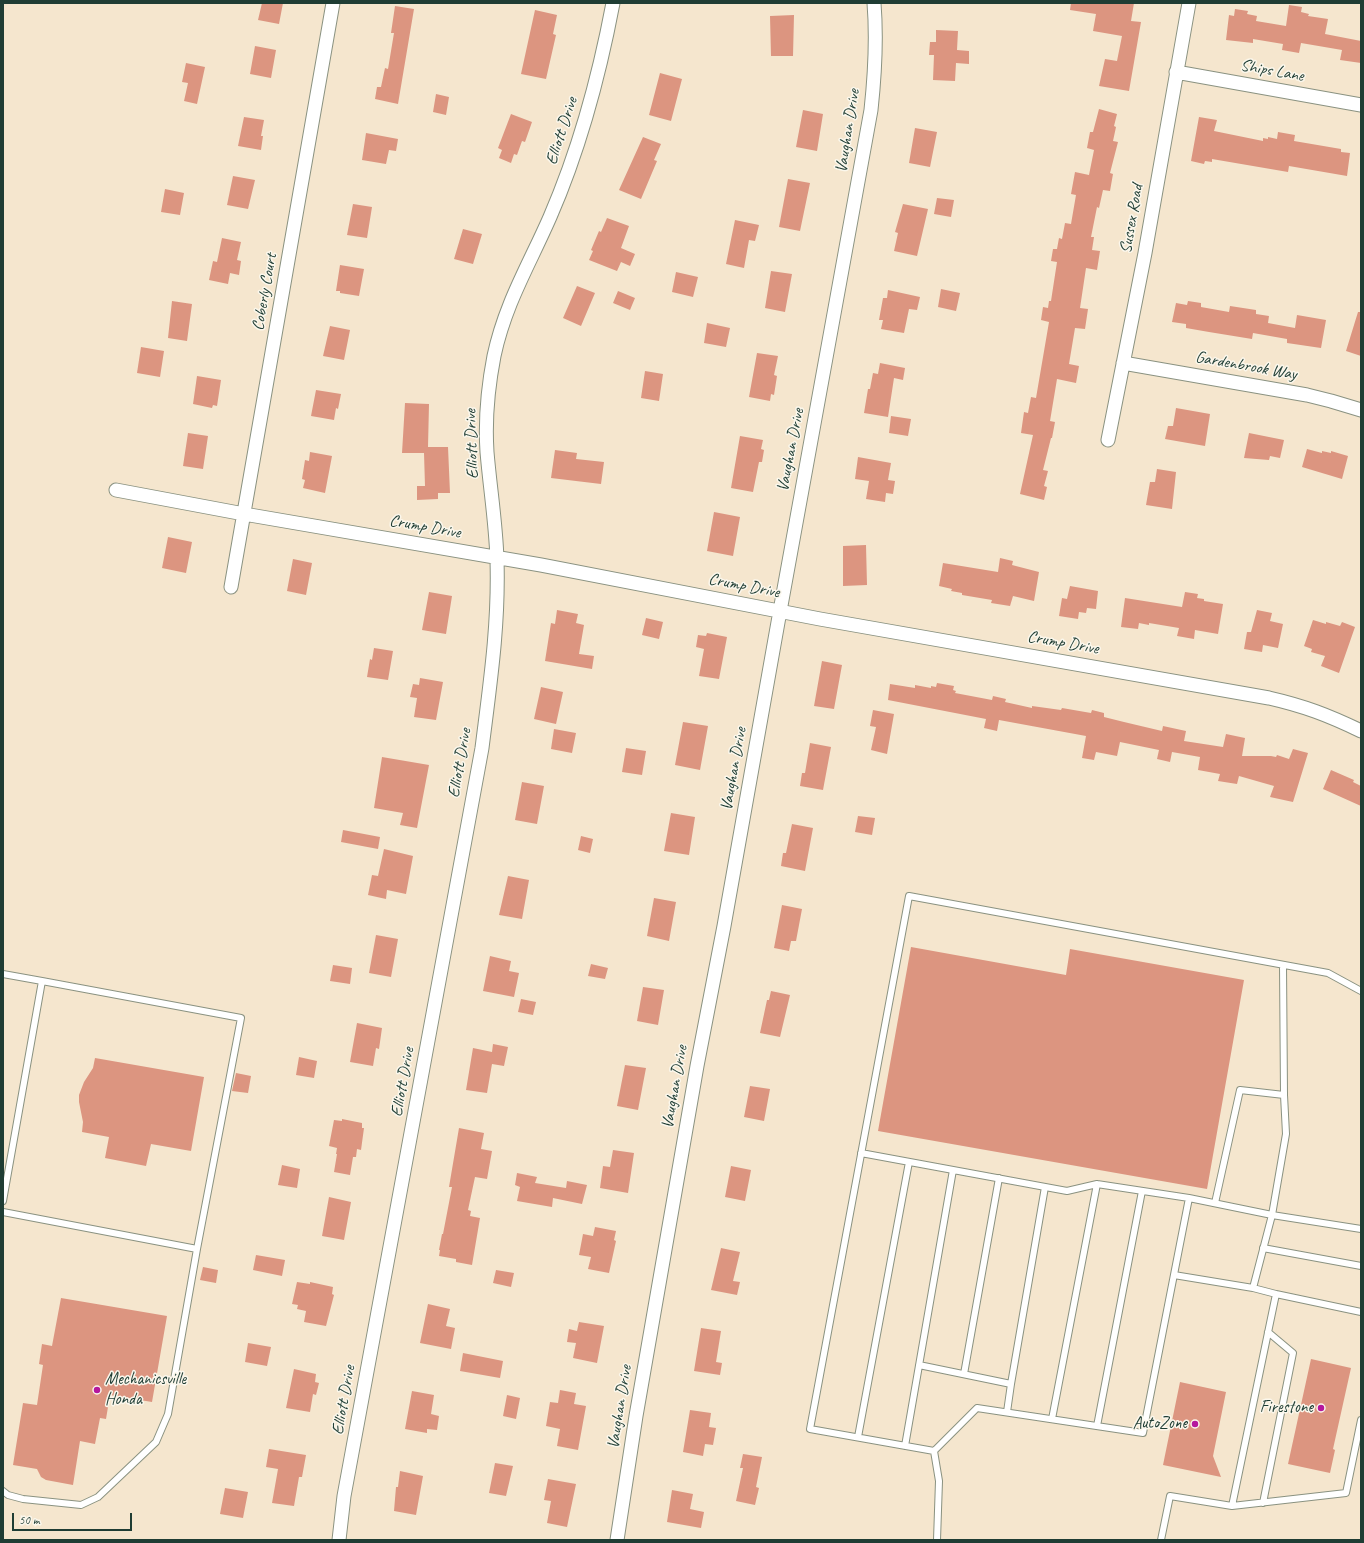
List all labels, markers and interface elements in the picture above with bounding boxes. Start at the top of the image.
street label: Ships Lane [1239,55,1305,87]
street label: Vaughan Drive [831,88,865,174]
street label: Elliott Drive [542,95,582,167]
street label: Sussex Road [1116,183,1148,255]
street label: Coberly Court [248,252,282,332]
street label: Gardenbrook Way [1194,347,1298,385]
street label: Vaughan Drive [773,407,809,493]
street label: Elliott Drive [461,409,483,479]
street label: Crump Drive [388,511,462,543]
street label: Crump Drive [707,569,781,603]
street label: Crump Drive [1026,627,1100,659]
street label: Vaughan Drive [717,726,751,812]
street label: Elliott Drive [444,727,476,799]
street label: Vaughan Drive [658,1044,692,1130]
street label: Elliott Drive [387,1046,419,1118]
street label: Elliott Drive [328,1364,360,1436]
street label: Vaughan Drive [603,1364,637,1450]
place label: Mechanicsville Honda [105,1370,186,1410]
marker: Mechanicsville Honda [92,1385,102,1395]
place label: Firestone [1260,1398,1313,1418]
marker: Firestone [1316,1403,1326,1413]
place label: AutoZone [1133,1414,1187,1434]
marker: AutoZone [1190,1419,1200,1429]
scale bar [14,1505,134,1531]
text: 50 m [19,1512,39,1528]

